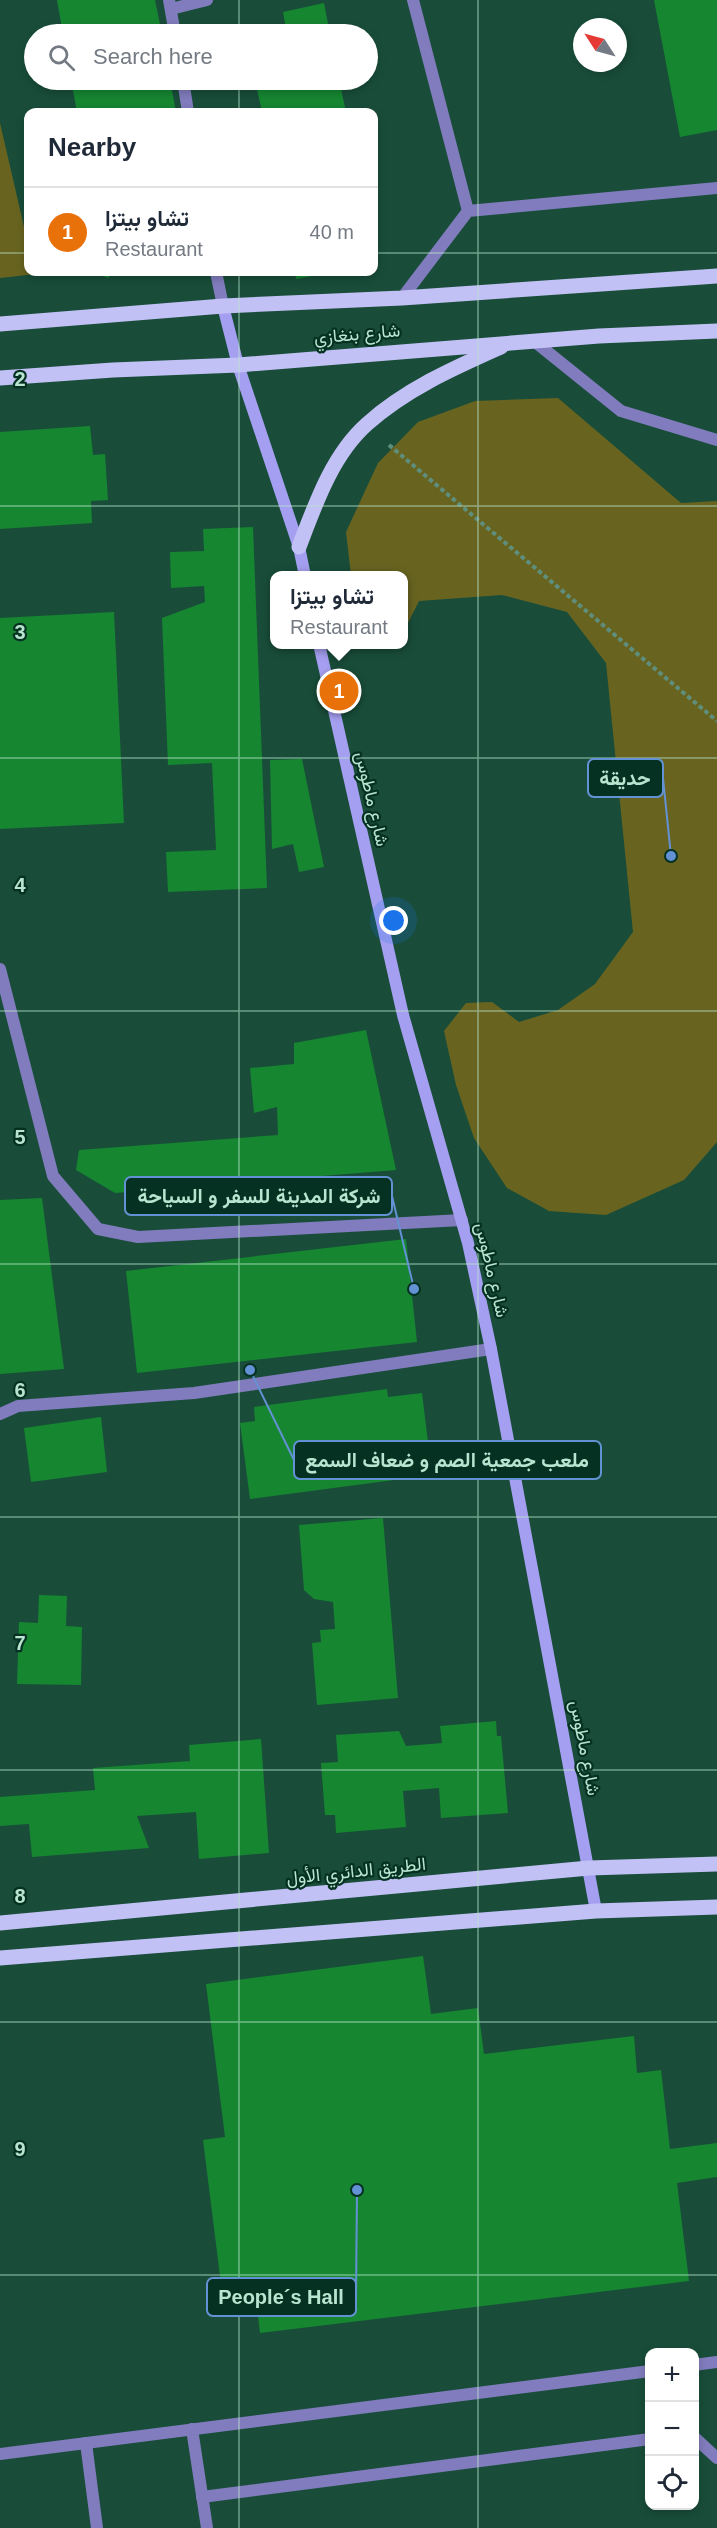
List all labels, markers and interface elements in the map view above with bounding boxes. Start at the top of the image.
north arrow [573,18,627,72]
search box [24,24,378,90]
icon: search [45,41,78,74]
text: Search here [93,44,213,69]
text: Nearby [48,132,136,162]
text: تشاو بيتزا [105,206,189,231]
text: 1 [62,221,73,243]
text: 40 m [310,221,354,243]
text: Restaurant [105,238,203,260]
street label: شارع بنغازي [313,320,401,353]
text: 2 [14,368,26,390]
popup [270,571,408,649]
text: تشاو بيتزا [290,584,374,609]
text: Restaurant [290,616,388,638]
text: 3 [14,621,26,643]
pin: 1 [320,668,358,714]
street label: شارع ماطوس [349,750,393,849]
callout: حديقة [588,759,663,797]
text: حديقة [599,767,651,790]
text: 4 [14,874,26,896]
your location [379,906,408,935]
text: 5 [14,1126,26,1148]
callout: شركة المدينة للسفر و السياحة [125,1177,392,1215]
text: شركة المدينة للسفر و السياحة [138,1185,380,1209]
street label: شارع ماطوس [469,1221,513,1320]
text: 6 [14,1379,26,1401]
callout: ملعب جمعية الصم و ضعاف السمع [294,1441,601,1479]
text: ملعب جمعية الصم و ضعاف السمع [305,1449,589,1474]
text: 7 [14,1632,26,1654]
street label: شارع ماطوس [564,1699,604,1798]
street label: الطريق الدائري الأول [285,1854,427,1893]
text: 8 [14,1885,26,1907]
text: 9 [14,2138,26,2160]
callout: People´s Hall [207,2278,356,2316]
text: People´s Hall [218,2286,344,2308]
map controls [645,2348,699,2510]
button: + [645,2348,699,2402]
button: − [645,2402,699,2456]
button: locate [645,2456,699,2510]

